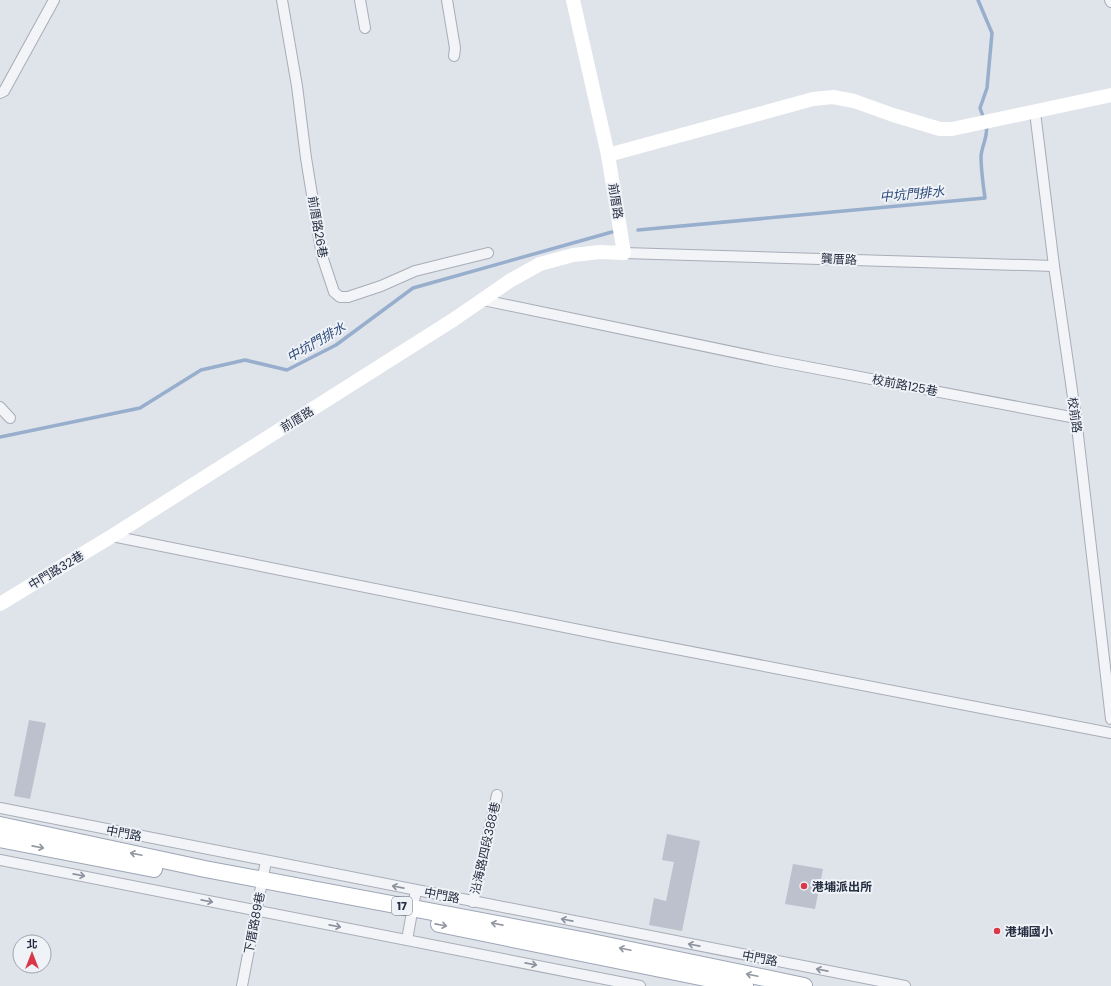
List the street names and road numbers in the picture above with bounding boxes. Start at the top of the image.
street label: 前厝路 [605,182,627,220]
street label: 前厝路26巷 [304,195,332,259]
street label: 龔厝路 [821,250,857,268]
street label: 校前路125巷 [871,370,939,400]
street label: 校前路 [1064,396,1086,434]
street label: 前厝路 [277,402,317,436]
street label: 中門路32巷 [25,547,87,593]
street label: 沿海路四段388巷 [466,800,504,896]
street label: 中門路 [105,821,143,845]
street label: 中門路 [423,883,461,907]
street label: 下厝路89巷 [240,890,268,956]
road number: 17 [392,897,412,915]
street label: 中門路 [741,946,779,970]

